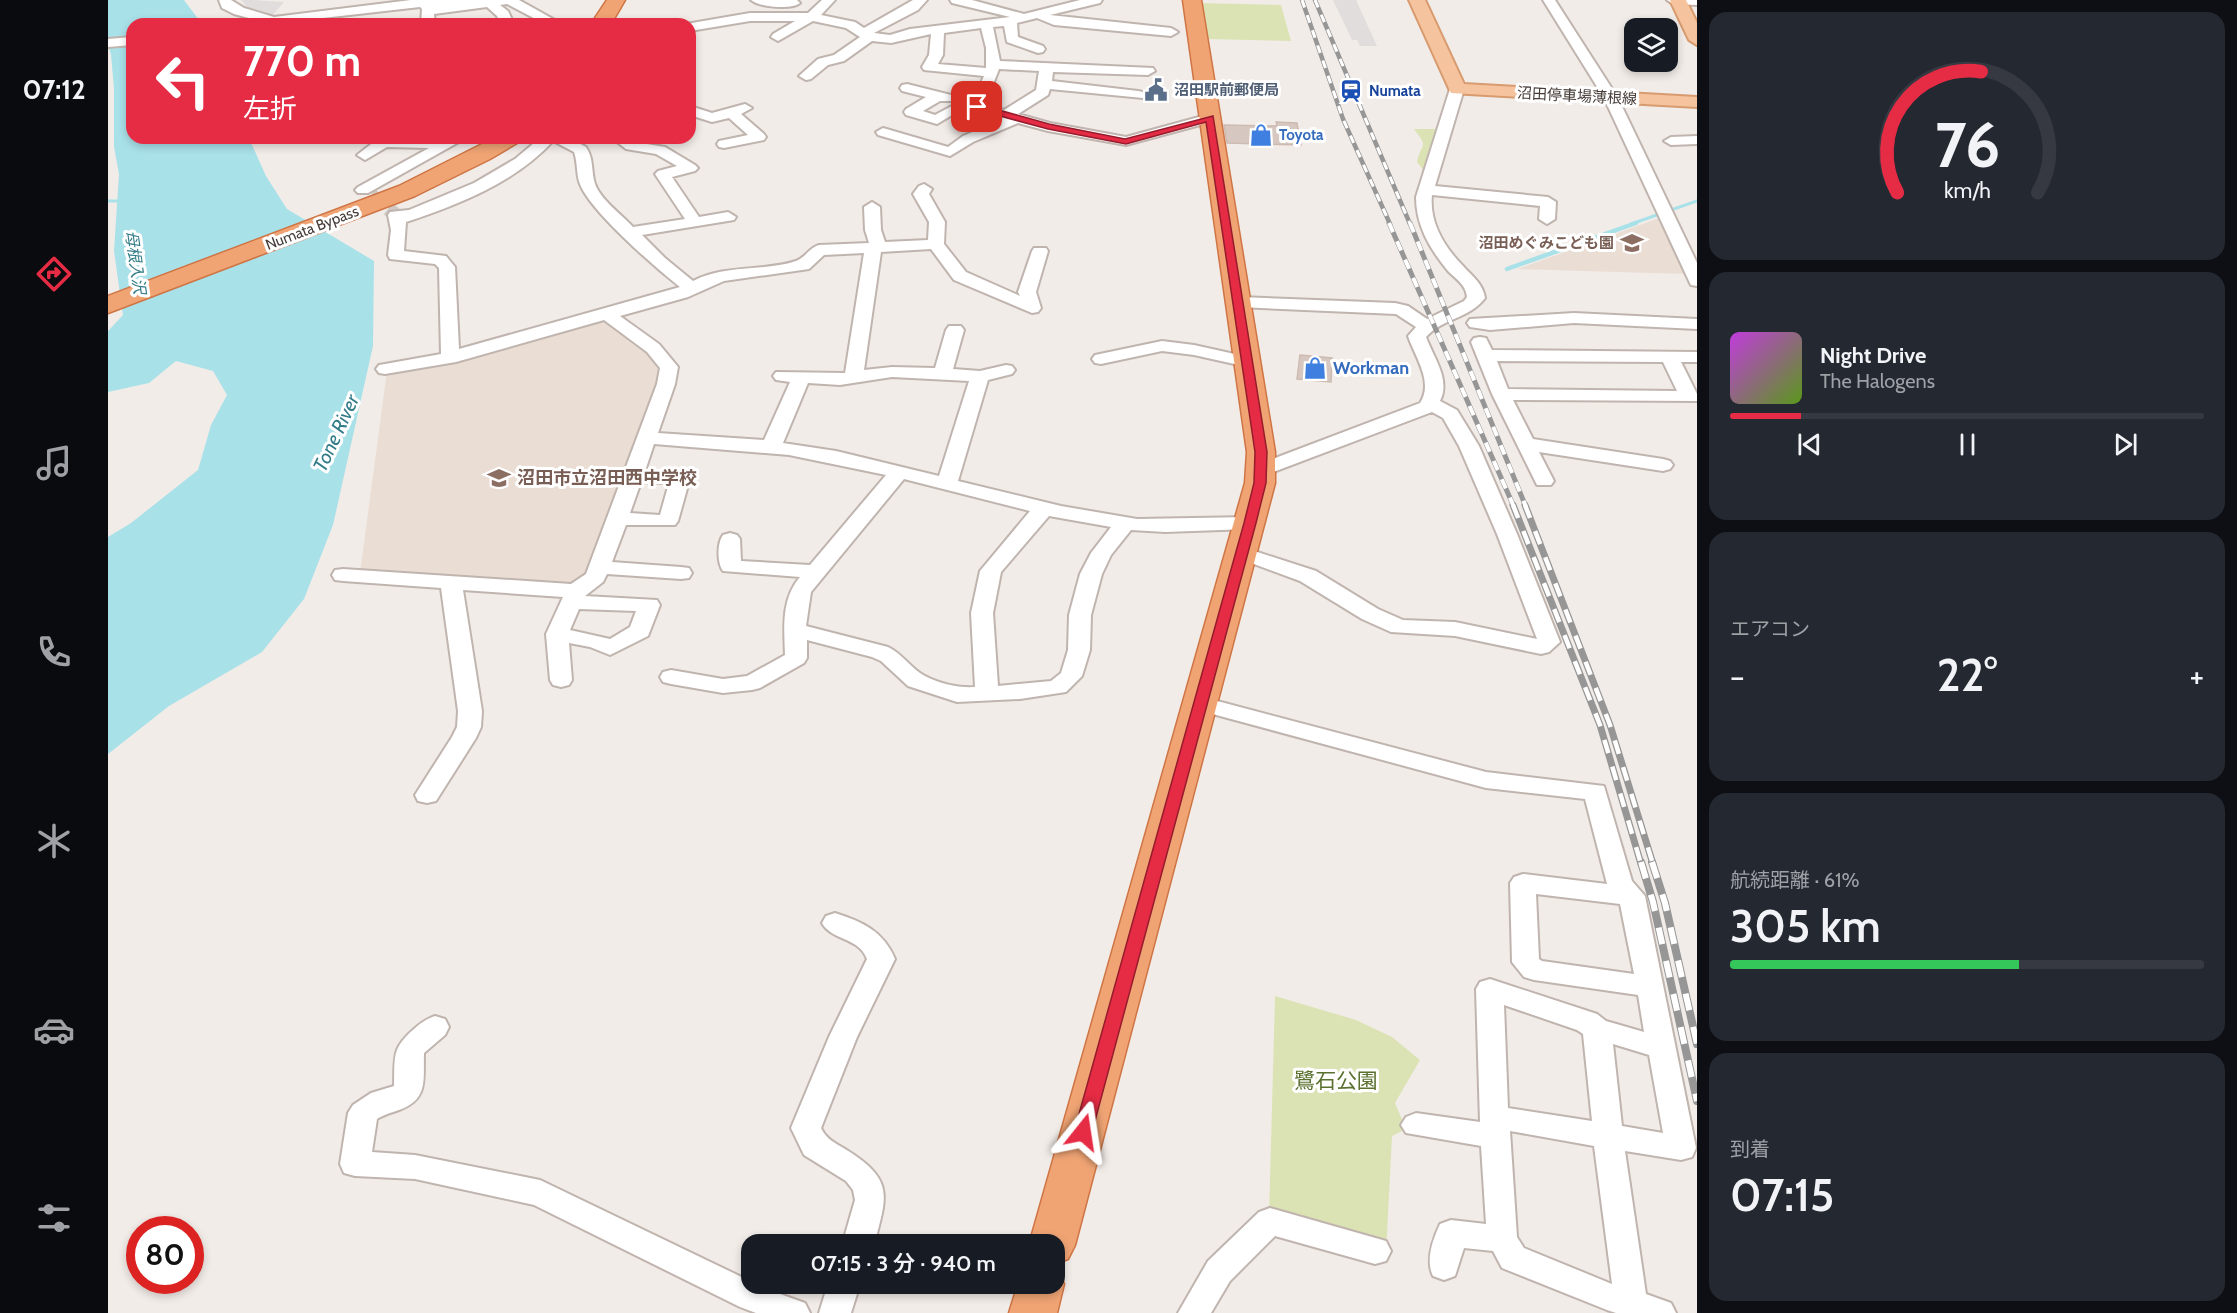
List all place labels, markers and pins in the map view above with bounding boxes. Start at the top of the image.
public building icon: 沼田駅前郵便局 [1143,77,1169,103]
station icon: Numata [1338,78,1364,104]
pin [951,81,1002,132]
place label: 沼田駅前郵便局 [1174,81,1279,99]
place label: Numata [1369,82,1421,100]
shop icon: Toyota [1248,122,1274,148]
place label: Toyota [1279,126,1324,144]
school or university icon: 沼田めぐみこども園 [1619,230,1645,256]
place label: 沼田めぐみこども園 [1479,234,1614,252]
shop icon: Workman [1302,355,1328,381]
place label: Workman [1333,357,1409,379]
school or university icon: 沼田市立沼田西中学校 [486,465,512,491]
place label: 沼田市立沼田西中学校 [517,467,697,489]

